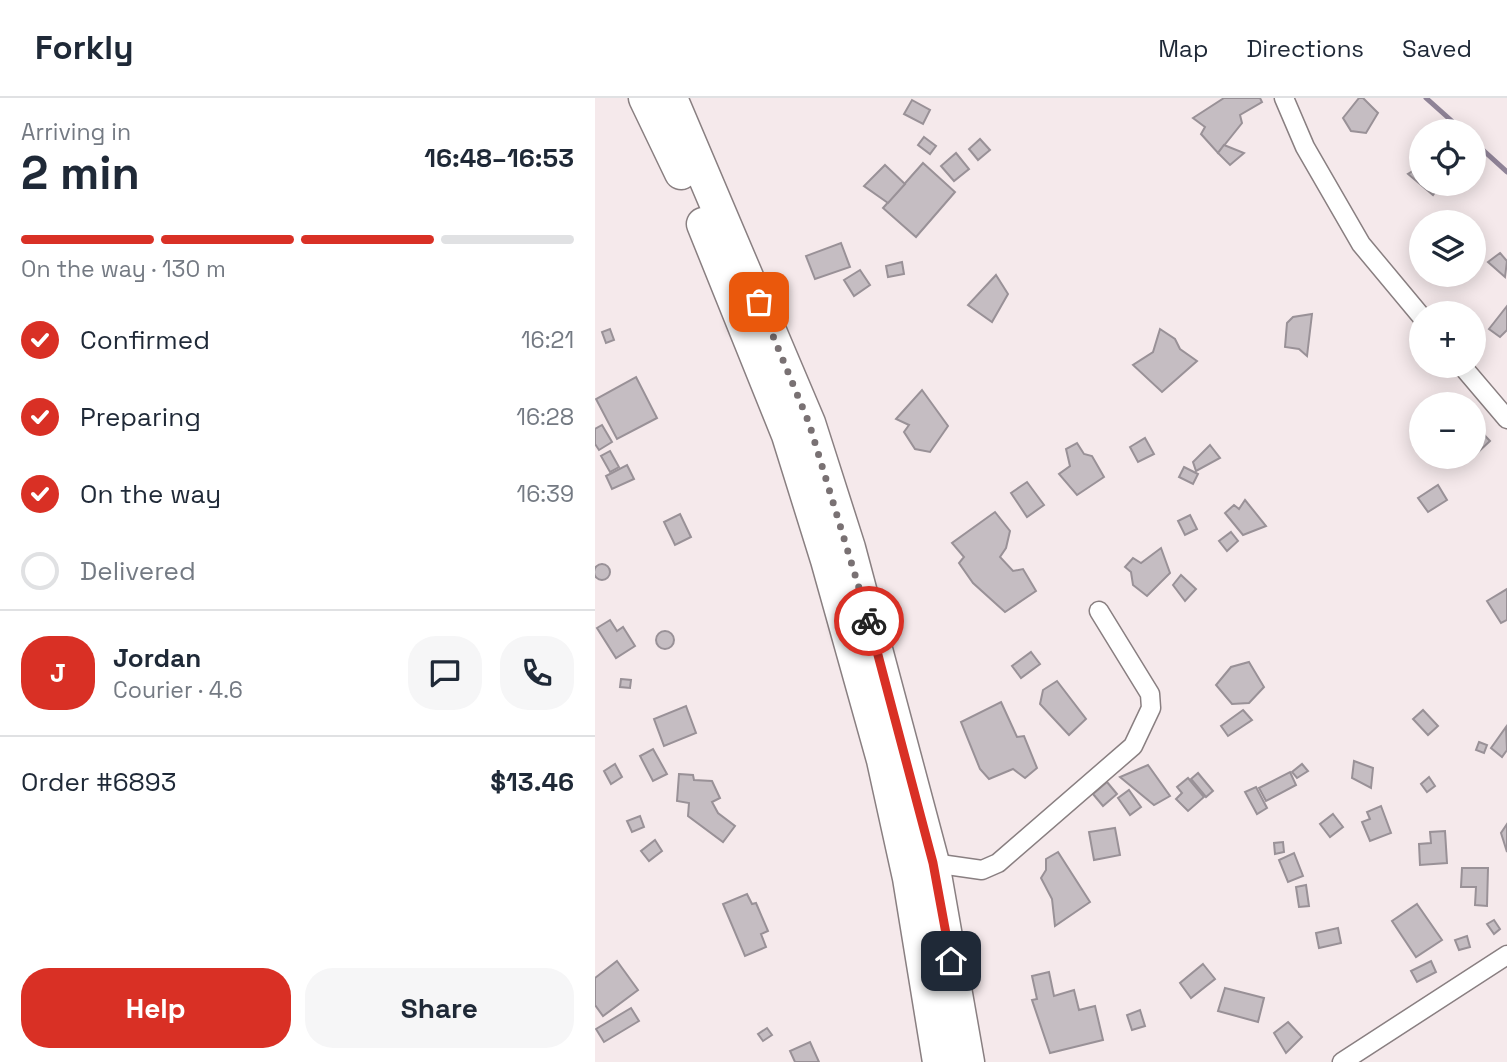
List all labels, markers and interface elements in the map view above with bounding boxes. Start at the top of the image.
text: Forkly [35,27,133,69]
text: Map [1158,33,1208,64]
text: Directions [1246,33,1364,64]
text: Saved [1402,33,1472,64]
text: Arriving in [21,117,131,147]
map controls [1409,119,1486,469]
button: locate [1409,119,1486,196]
text: 16:48–16:53 [424,141,574,175]
text: 2 min [21,144,140,202]
button: layers [1409,210,1486,287]
text: On the way · 130 m [21,254,226,284]
pin [729,272,789,332]
icon: bag [740,283,778,321]
button: + [1409,301,1486,378]
icon: check [21,321,59,359]
text: Confirmed [80,323,210,357]
text: 16:21 [521,325,574,355]
button: − [1409,392,1486,469]
icon: check [21,398,59,436]
text: Preparing [80,400,201,434]
text: 16:28 [516,402,574,432]
icon: check [21,475,59,513]
text: On the way [80,477,221,511]
text: 16:39 [517,479,574,509]
text: Delivered [80,554,196,588]
courier [834,586,904,656]
icon: bike [850,602,888,640]
button: chat [408,636,482,710]
button: phone [500,636,574,710]
text: Jordan [113,641,201,675]
text: J [50,656,66,690]
text: Courier · 4.6 [113,675,243,705]
text: Order #6893 [21,765,176,799]
text: $13.46 [490,765,574,799]
pin [921,931,981,991]
icon: home [932,942,970,980]
button: Help [21,968,291,1048]
button: Share [305,968,574,1048]

